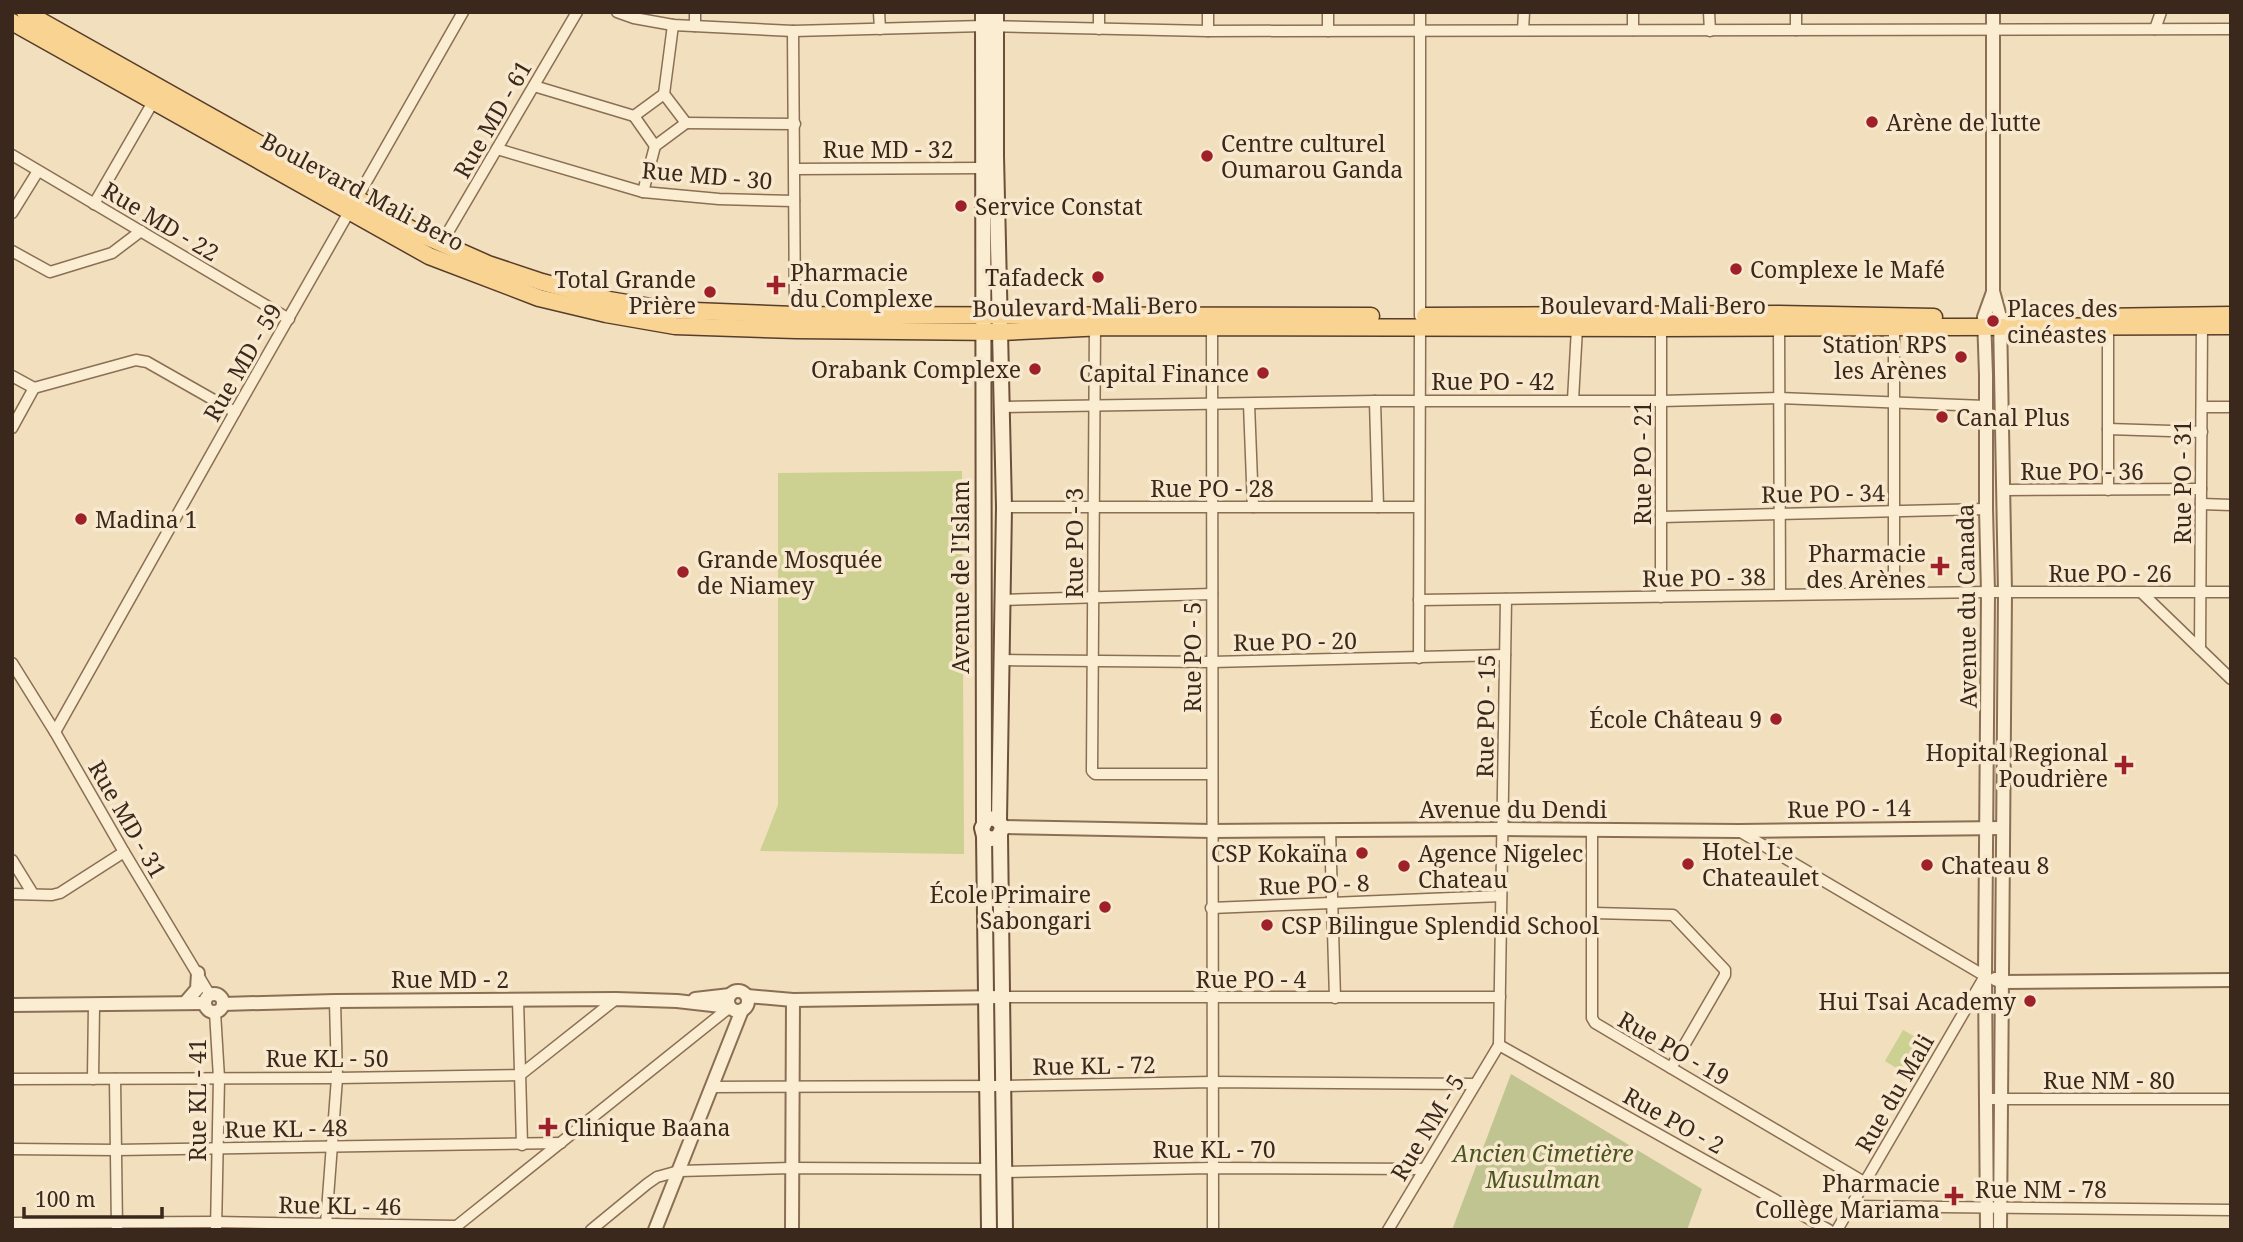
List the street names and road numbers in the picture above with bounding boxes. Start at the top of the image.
street label: Rue MD - 61 [445,54,539,184]
street label: Boulevard Mali Bero [256,124,470,258]
street label: Rue MD - 32 [822,133,954,165]
street label: Rue MD - 30 [640,153,774,197]
street label: Rue MD - 22 [97,174,225,268]
street label: Boulevard Mali Bero [972,288,1198,324]
street label: Boulevard Mali Bero [1540,289,1766,321]
street label: Rue MD - 59 [195,297,289,427]
street label: Rue PO - 42 [1431,365,1555,397]
street label: Rue PO - 21 [1626,401,1658,525]
street label: Rue PO - 31 [2166,420,2198,544]
street label: Rue PO - 36 [2020,455,2144,487]
street label: Rue PO - 28 [1150,472,1274,504]
street label: Rue PO - 34 [1761,476,1885,510]
street label: Avenue de l'Islam [944,480,976,674]
street label: Rue PO - 3 [1058,488,1090,598]
street label: Avenue du Canada [1948,503,1984,709]
street label: Rue PO - 26 [2048,557,2172,589]
street label: Rue PO - 38 [1642,560,1766,594]
street label: Rue PO - 5 [1176,602,1208,712]
street label: Rue PO - 20 [1233,624,1357,658]
street label: Rue PO - 15 [1468,654,1502,778]
street label: Rue MD - 31 [81,754,175,884]
street label: Rue PO - 14 [1787,791,1911,825]
street label: Avenue du Dendi [1419,793,1608,825]
street label: Rue PO - 8 [1258,866,1370,902]
street label: Rue MD - 2 [391,963,509,995]
street label: Rue PO - 4 [1196,963,1307,995]
street label: Rue PO - 19 [1612,1003,1736,1093]
street label: Rue du Mali [1847,1027,1941,1158]
street label: Rue KL - 41 [181,1038,213,1162]
street label: Rue KL - 50 [265,1042,389,1074]
street label: Rue KL - 72 [1032,1048,1156,1082]
street label: Rue NM - 80 [2043,1064,2175,1096]
street label: Rue NM - 5 [1383,1068,1471,1186]
street label: Rue PO - 2 [1618,1079,1730,1161]
street label: Rue KL - 48 [224,1111,348,1145]
street label: Rue KL - 70 [1152,1133,1276,1165]
street label: Rue NM - 78 [1975,1173,2107,1205]
street label: Rue KL - 46 [278,1188,402,1222]

